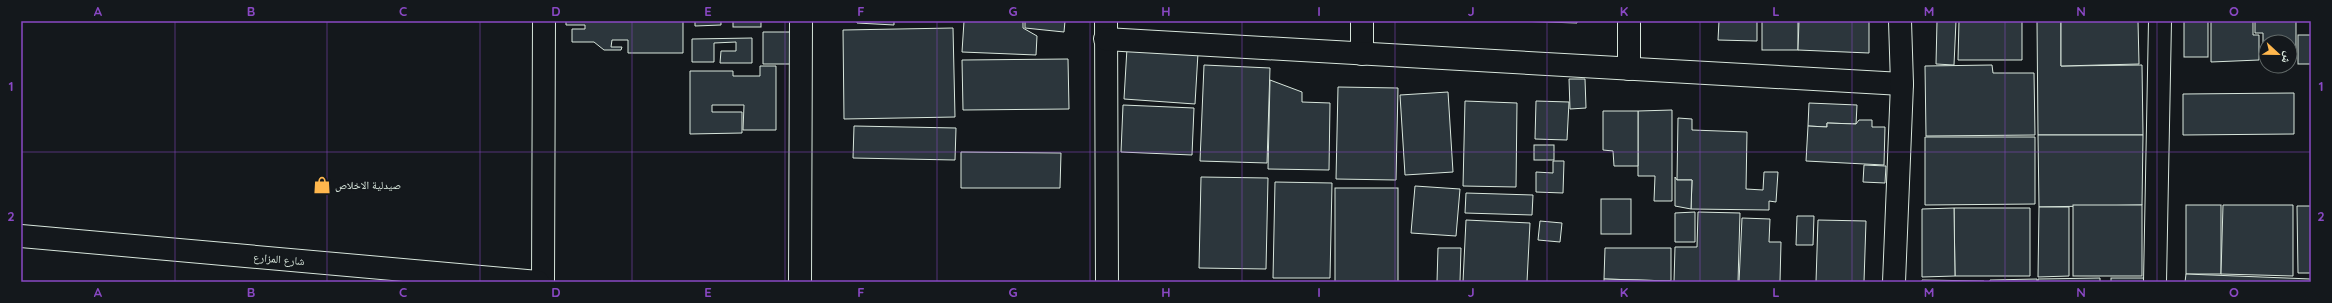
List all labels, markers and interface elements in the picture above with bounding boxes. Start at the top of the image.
text: A [94,3,103,19]
text: B [247,3,255,19]
text: C [399,3,407,19]
text: D [551,3,561,19]
text: E [704,3,712,19]
text: F [857,3,865,19]
text: G [1008,3,1018,19]
text: H [1161,3,1171,19]
text: I [1317,3,1321,19]
text: J [1467,3,1475,19]
text: K [1620,3,1629,19]
text: L [1772,3,1780,19]
text: M [1924,3,1934,19]
text: N [2076,3,2086,19]
text: O [2229,3,2239,19]
north arrow [2258,34,2298,74]
text: ش [2278,49,2296,66]
text: 1 [8,78,14,94]
text: 1 [2318,78,2324,94]
shop icon: صيدلية الاخلاص [312,175,332,195]
place label: صيدلية الاخلاص [335,178,401,192]
text: 2 [7,208,15,224]
text: 2 [2317,208,2325,224]
street label: شارع المزارع [253,250,305,268]
text: A [94,284,103,300]
text: B [247,284,255,300]
text: C [399,284,407,300]
text: D [551,284,561,300]
text: E [704,284,712,300]
text: F [857,284,865,300]
text: G [1008,284,1018,300]
text: H [1161,284,1171,300]
text: I [1317,284,1321,300]
text: J [1467,284,1475,300]
text: K [1620,284,1629,300]
text: L [1772,284,1780,300]
text: M [1924,284,1934,300]
text: N [2076,284,2086,300]
text: O [2229,284,2239,300]

